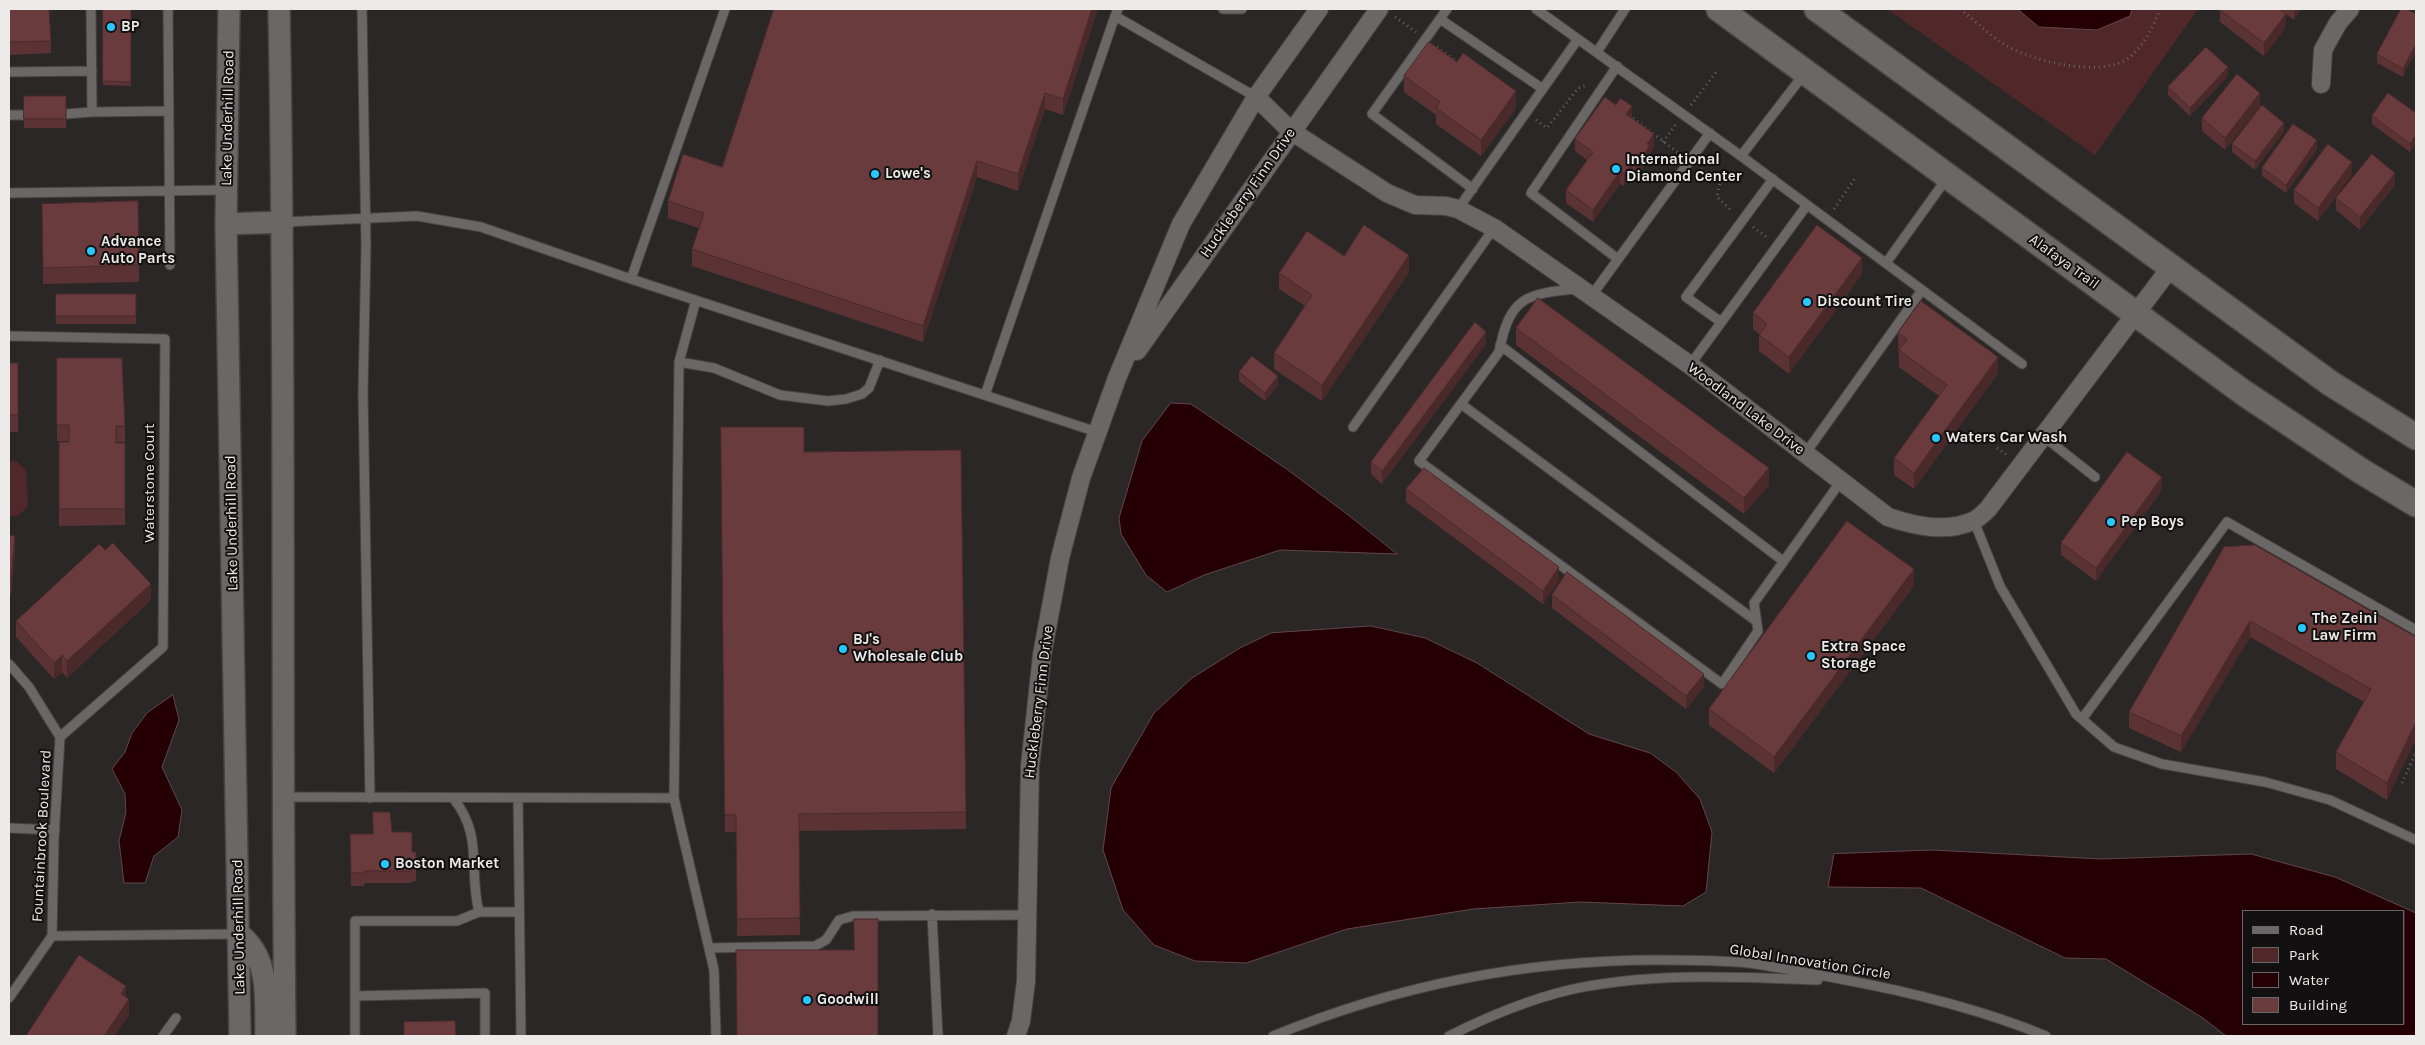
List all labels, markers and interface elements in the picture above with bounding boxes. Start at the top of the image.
place label: BP [121,18,139,36]
marker: BP [105,21,117,33]
street label: Lake Underhill Road [218,50,238,186]
street label: Huckleberry Finn Drive [1196,125,1300,261]
place label: International Diamond Center [1626,151,1742,186]
marker: International Diamond Center [1610,163,1622,175]
place label: Lowe's [885,165,931,183]
marker: Lowe's [869,168,881,180]
street label: Alafaya Trail [2026,231,2102,293]
place label: Advance Auto Parts [101,233,175,268]
marker: Advance Auto Parts [85,245,97,257]
place label: Discount Tire [1817,293,1912,311]
marker: Discount Tire [1801,296,1813,308]
street label: Woodland Lake Drive [1684,359,1808,459]
street label: Waterstone Court [141,423,159,543]
place label: Waters Car Wash [1946,429,2067,447]
marker: Waters Car Wash [1930,432,1942,444]
street label: Lake Underhill Road [222,455,242,591]
place label: Pep Boys [2121,513,2184,531]
marker: Pep Boys [2105,516,2117,528]
place label: The Zeini Law Firm [2312,610,2378,645]
marker: The Zeini Law Firm [2296,622,2308,634]
street label: Huckleberry Finn Drive [1021,624,1057,780]
place label: BJ's Wholesale Club [853,631,963,666]
place label: Extra Space Storage [1821,638,1906,673]
marker: BJ's Wholesale Club [837,643,849,655]
marker: Extra Space Storage [1805,650,1817,662]
street label: Fountainbrook Boulevard [28,749,56,923]
place label: Boston Market [395,855,499,873]
marker: Boston Market [379,858,391,870]
street label: Lake Underhill Road [229,859,249,995]
legend [2242,910,2405,1025]
text: Road [2289,921,2324,939]
street label: Global Innovation Circle [1728,940,1892,984]
text: Park [2289,946,2319,964]
text: Water [2289,971,2329,989]
place label: Goodwill [817,991,879,1009]
marker: Goodwill [801,994,813,1006]
text: Building [2289,996,2347,1014]

